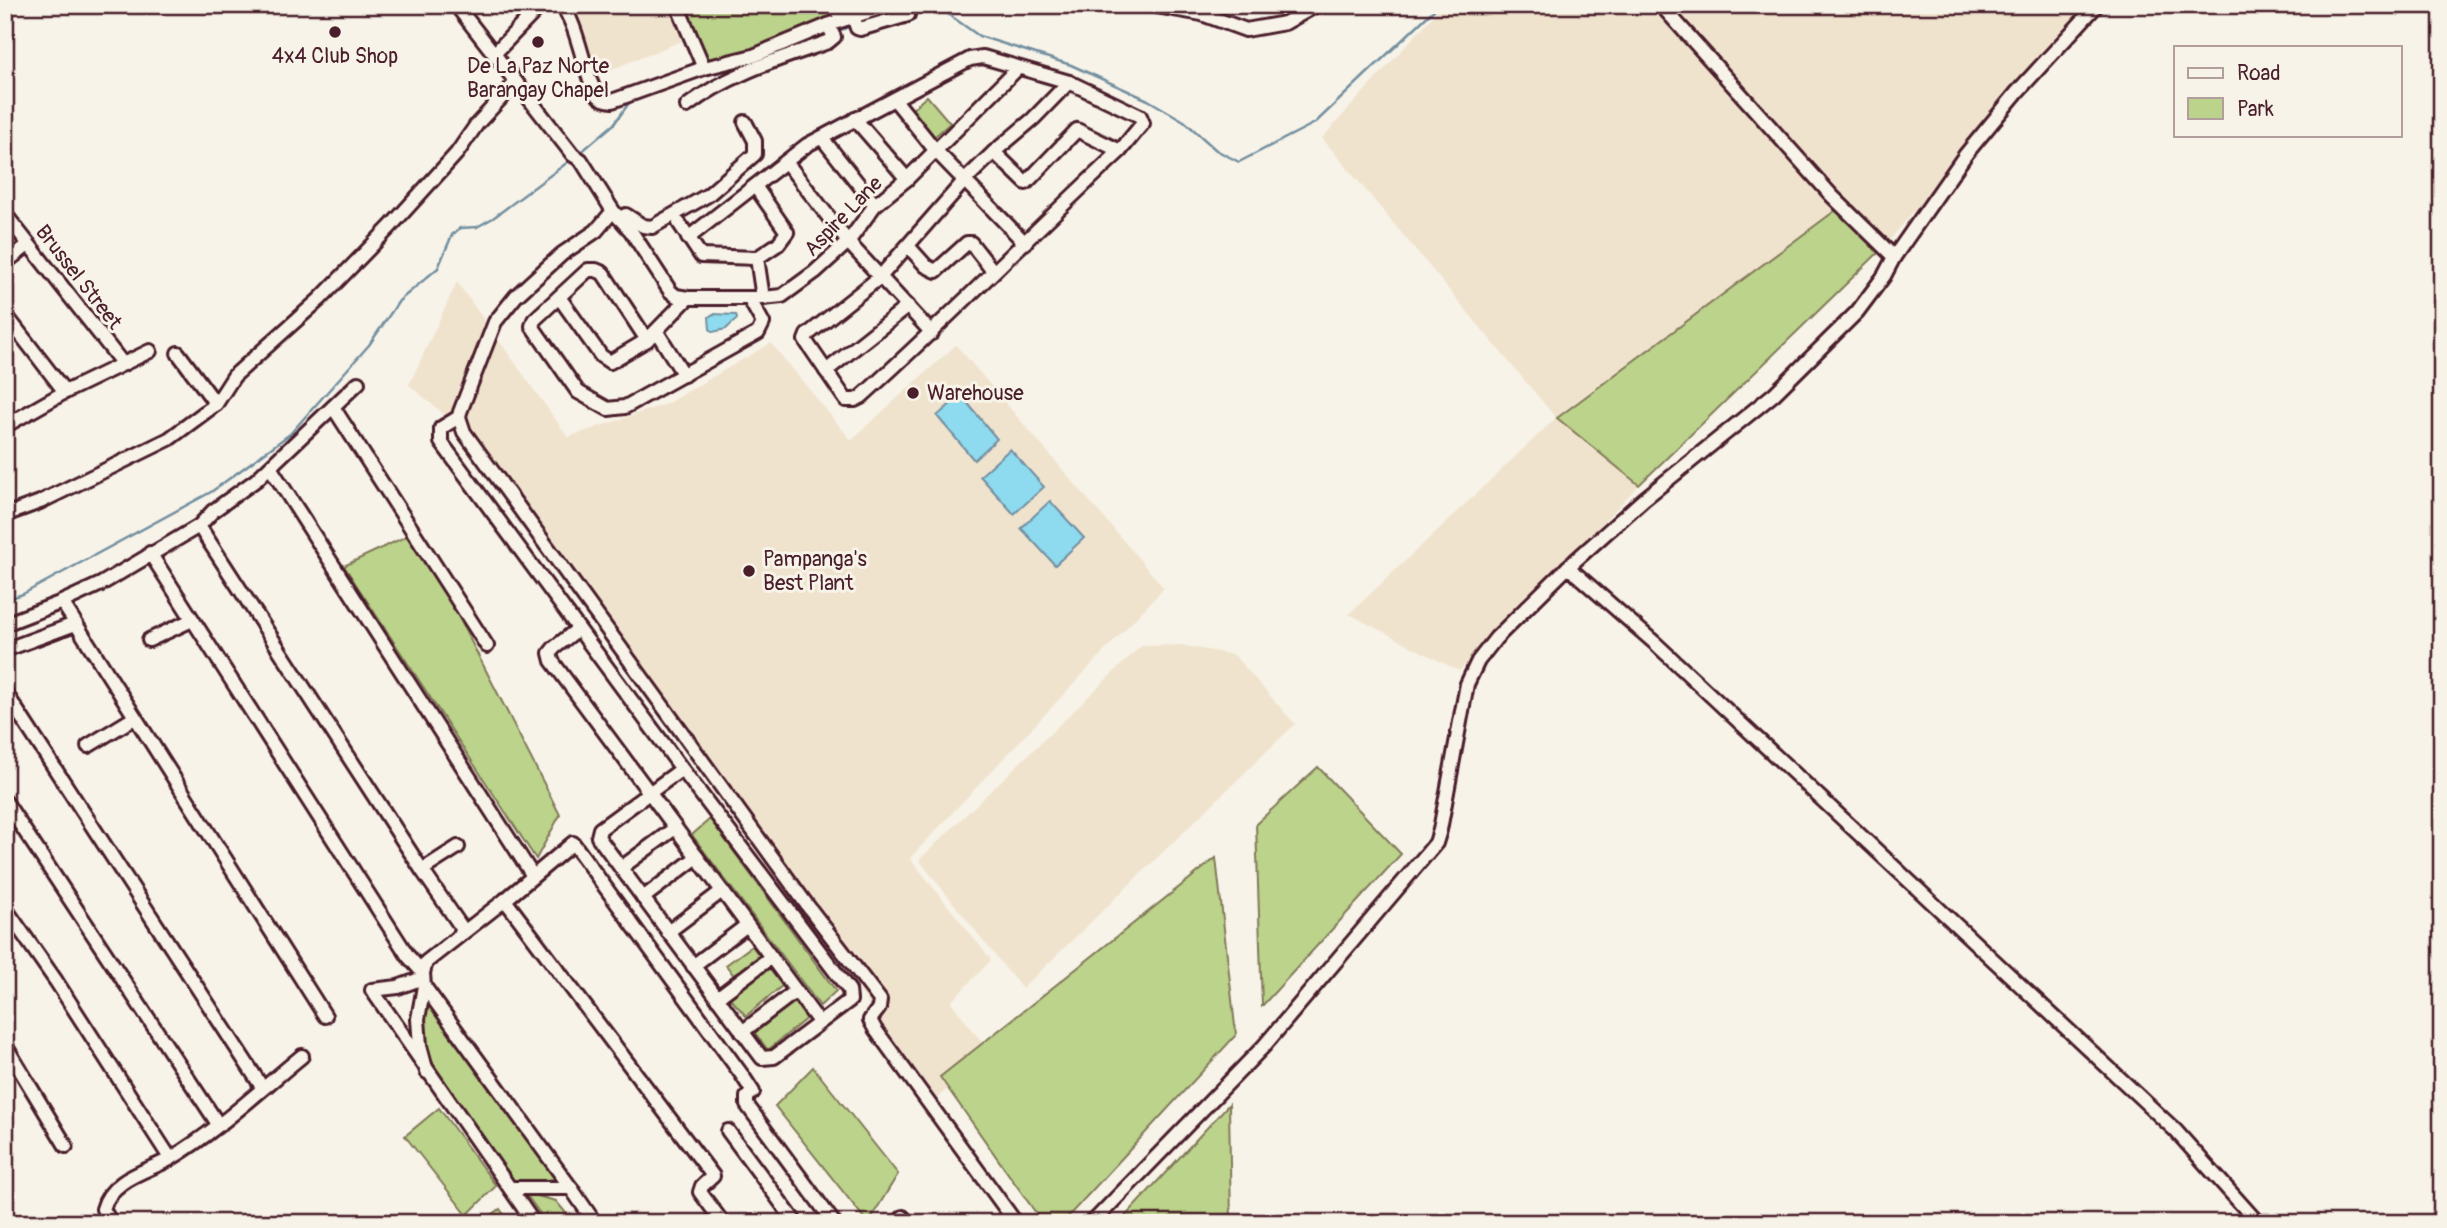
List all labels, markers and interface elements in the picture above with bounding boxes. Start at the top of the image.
marker: 4x4 Club Shop [327,24,343,40]
marker: De La Paz Norte Barangay Chapel [530,34,546,50]
place label: 4x4 Club Shop [272,43,398,70]
legend [2174,46,2402,136]
place label: De La Paz Norte Barangay Chapel [467,53,610,104]
text: Road [2237,60,2281,87]
text: Park [2237,96,2274,123]
street label: Aspire Lane [798,170,889,262]
street label: Brussel Street [29,220,128,336]
place label: Warehouse [927,380,1024,407]
marker: Warehouse [905,385,921,401]
place label: Pampanga's Best Plant [763,546,868,597]
marker: Pampanga's Best Plant [741,563,757,579]

